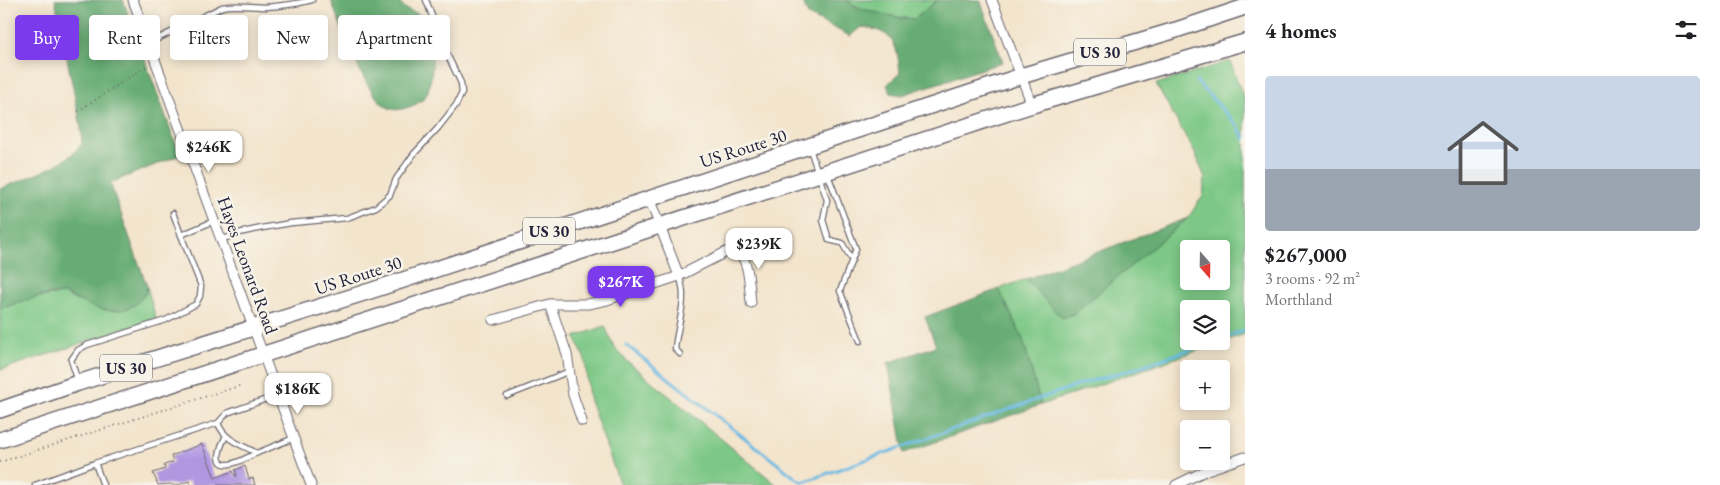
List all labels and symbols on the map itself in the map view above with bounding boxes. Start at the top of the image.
road number: US 30 [1074,38,1126,66]
street label: US Route 30 [697,123,790,173]
pin: $246K [174,130,244,173]
street label: Hayes Leonard Road [212,193,284,338]
road number: US 30 [523,218,575,245]
pin: $239K [724,228,794,270]
north arrow [1180,240,1230,290]
street label: US Route 30 [312,250,405,300]
pin: $267K [586,266,656,308]
road number: US 30 [100,354,152,382]
pin: $186K [263,372,333,415]

